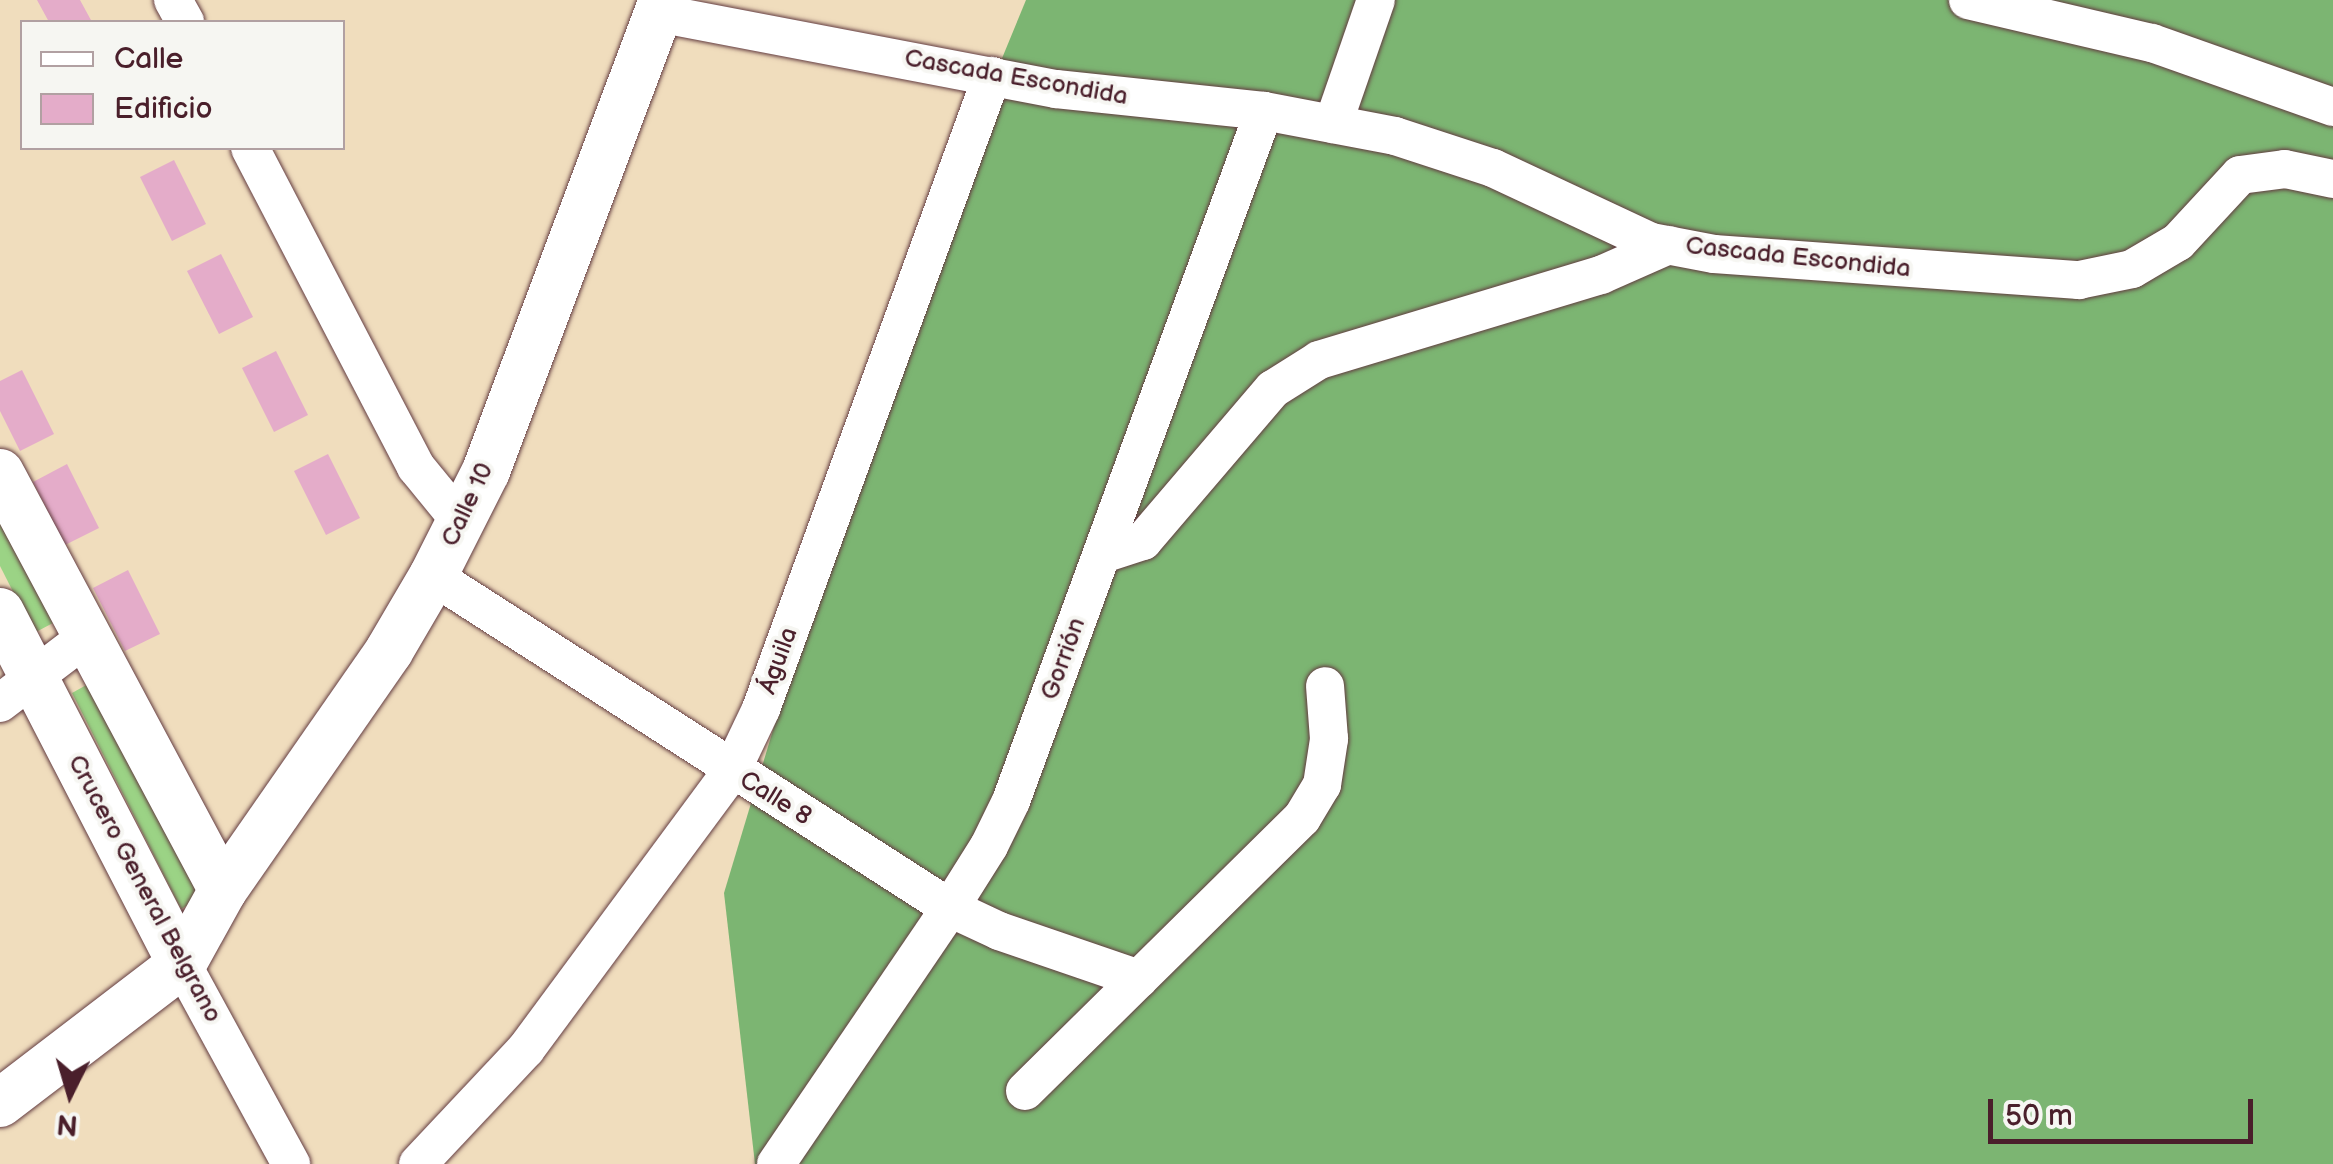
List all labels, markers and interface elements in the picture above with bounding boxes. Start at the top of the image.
legend [20,20,345,150]
text: Calle [114,41,183,77]
street label: Cascada Escondida [902,44,1130,112]
text: Edificio [114,91,213,127]
street label: Cascada Escondida [1684,231,1912,285]
street label: Calle 10 [436,458,500,552]
street label: Gorrión [1035,614,1093,704]
street label: Águila [753,624,805,698]
street label: Crucero General Belgrano [61,750,227,1028]
street label: Calle 8 [734,765,816,833]
north arrow [20,1044,120,1144]
scale bar [1993,1079,2258,1141]
text: 50 m [2005,1098,2073,1134]
text: N [55,1107,79,1142]

